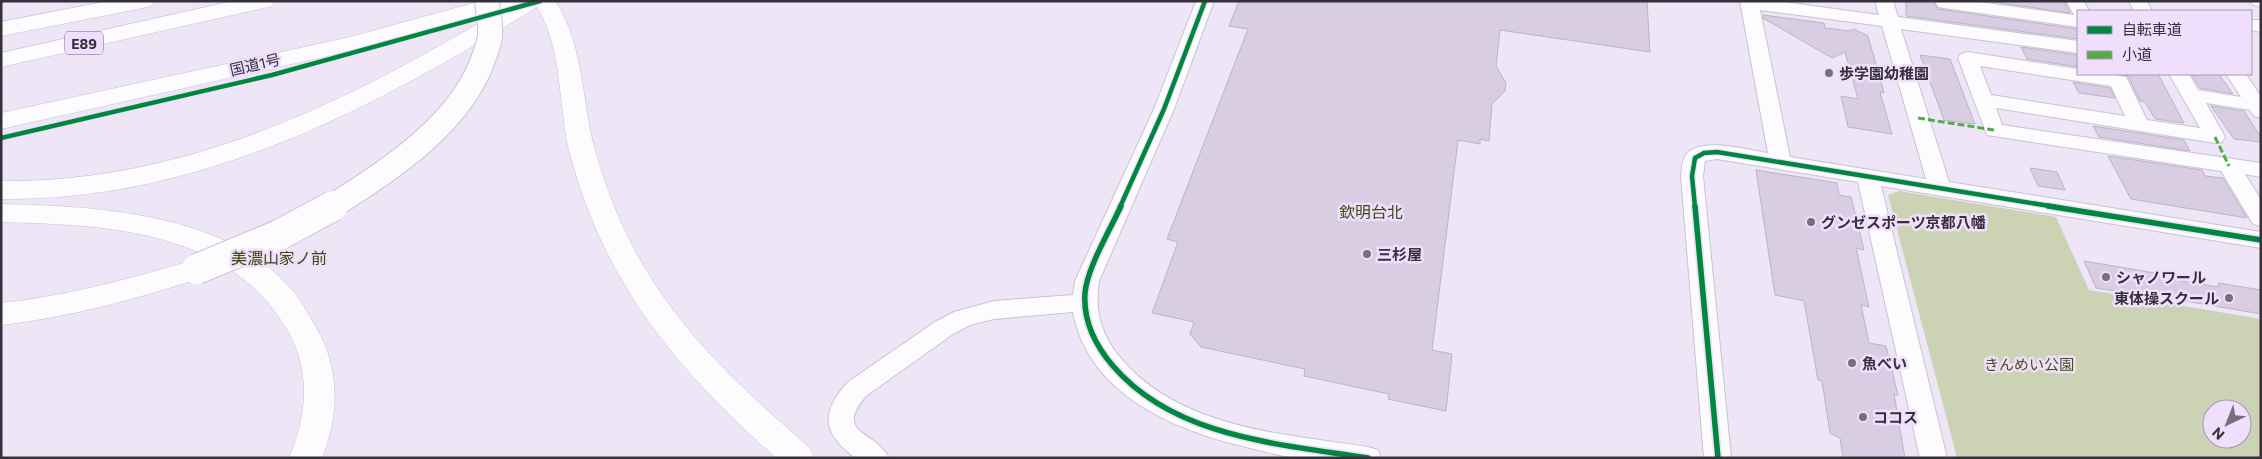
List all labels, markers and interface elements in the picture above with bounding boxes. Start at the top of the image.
legend [2077,10,2252,75]
text: 自転車道 [2122,20,2182,38]
road number: E89 [65,32,103,54]
text: 小道 [2122,45,2152,63]
street label: 国道1号 [228,49,282,79]
place label: 歩学園幼稚園 [1839,64,1929,82]
marker: 歩学園幼稚園 [1823,67,1835,79]
district label: 欽明台北 [1339,202,1403,221]
place label: グンゼスポーツ京都八幡 [1821,213,1986,231]
marker: グンゼスポーツ京都八幡 [1805,216,1817,228]
place label: 三杉屋 [1377,245,1422,263]
district label: 美濃山家ノ前 [231,248,327,267]
marker: 三杉屋 [1361,248,1373,260]
place label: シャノワール [2116,268,2206,286]
marker: シャノワール [2100,271,2112,283]
place label: 東体操スクール [2114,289,2219,307]
marker: 東体操スクール [2223,292,2235,304]
place label: 魚べい [1862,354,1907,372]
park label: きんめい公園 [1984,355,2074,373]
marker: 魚べい [1846,357,1858,369]
north arrow [2202,399,2252,449]
place label: ココス [1873,408,1918,426]
marker: ココス [1857,411,1869,423]
text: N [2208,424,2227,444]

